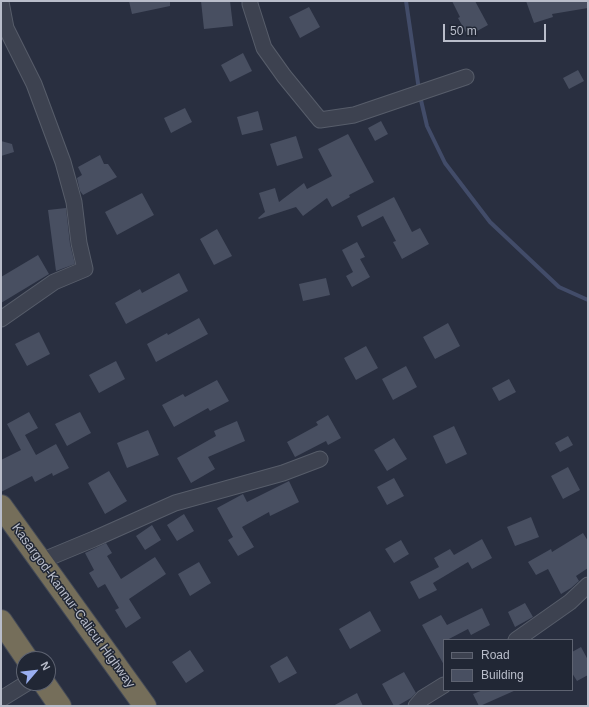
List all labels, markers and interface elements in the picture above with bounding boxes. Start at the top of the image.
scale bar [445,16,548,42]
text: 50 m [450,24,477,38]
street label: Kasargod-Kannur-Calicut Highway [8,521,138,691]
legend [443,639,573,691]
text: Road [481,648,510,662]
north arrow [16,651,56,691]
text: N [39,660,53,672]
text: Building [481,668,524,682]

